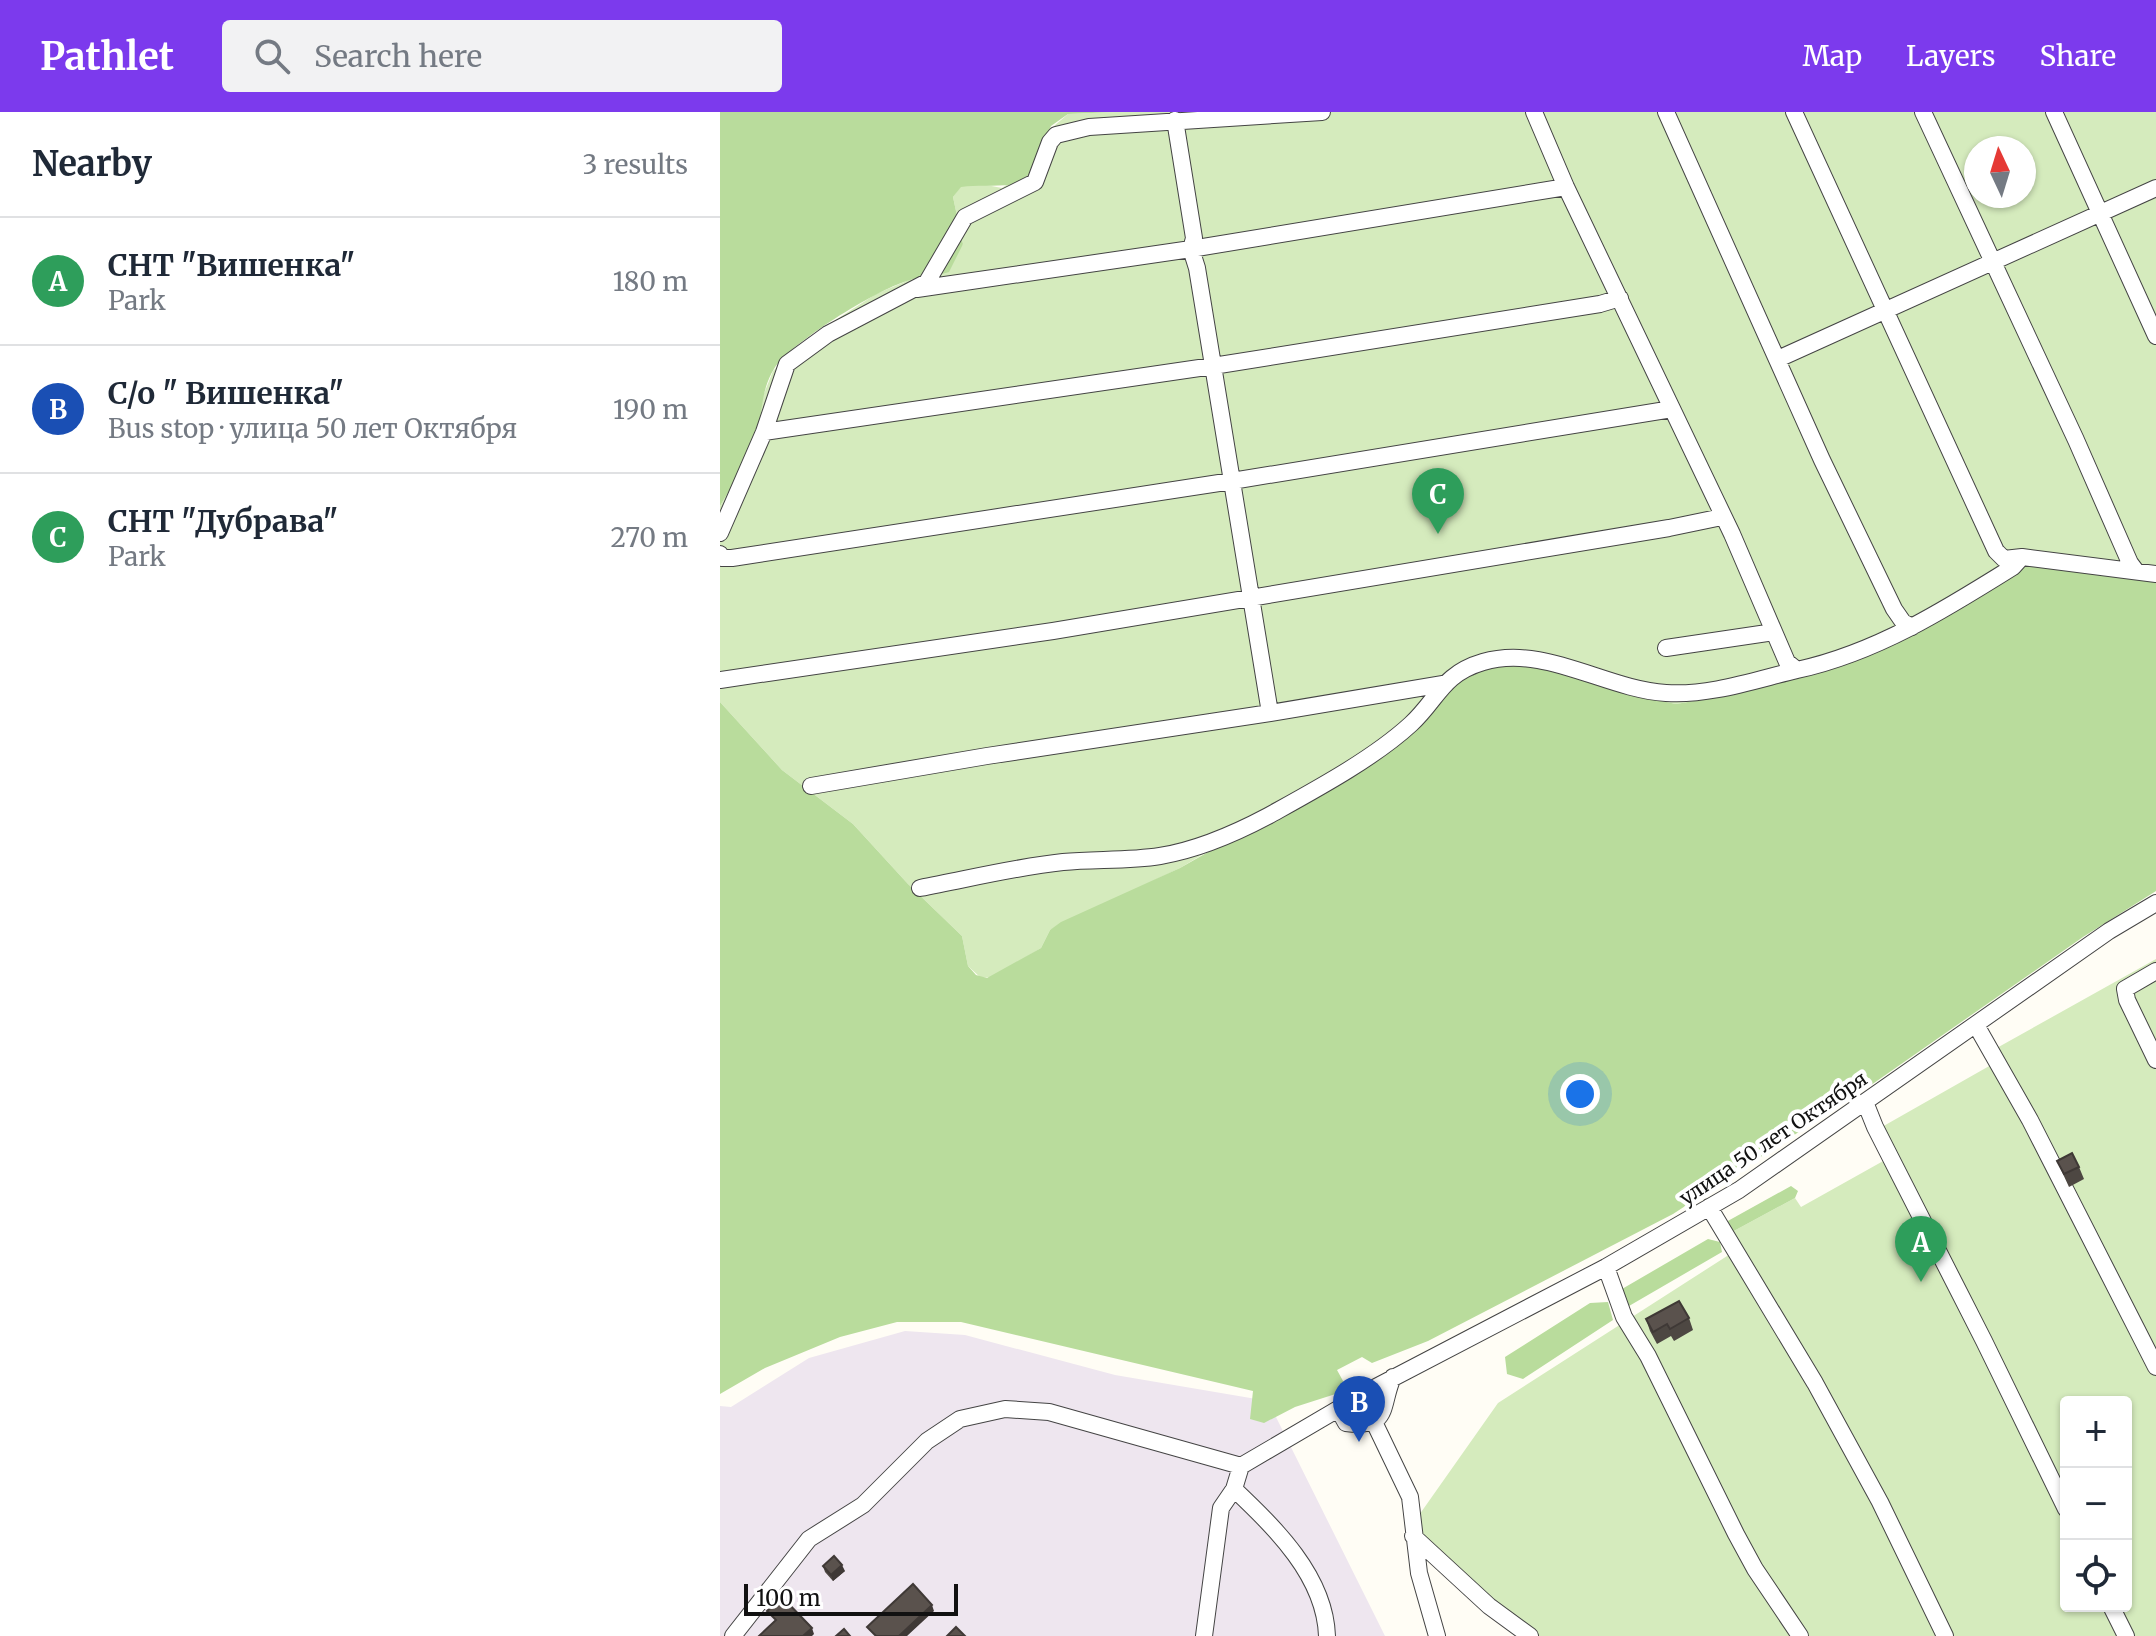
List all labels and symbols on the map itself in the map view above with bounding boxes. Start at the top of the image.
north arrow [1964,136,2036,208]
pin: C [1412,468,1464,534]
street label: улица 50 лет Октября [1674,1066,1872,1210]
your location [1560,1074,1600,1114]
pin: A [1895,1216,1947,1282]
pin: B [1333,1376,1385,1442]
scale bar [744,1580,958,1616]

